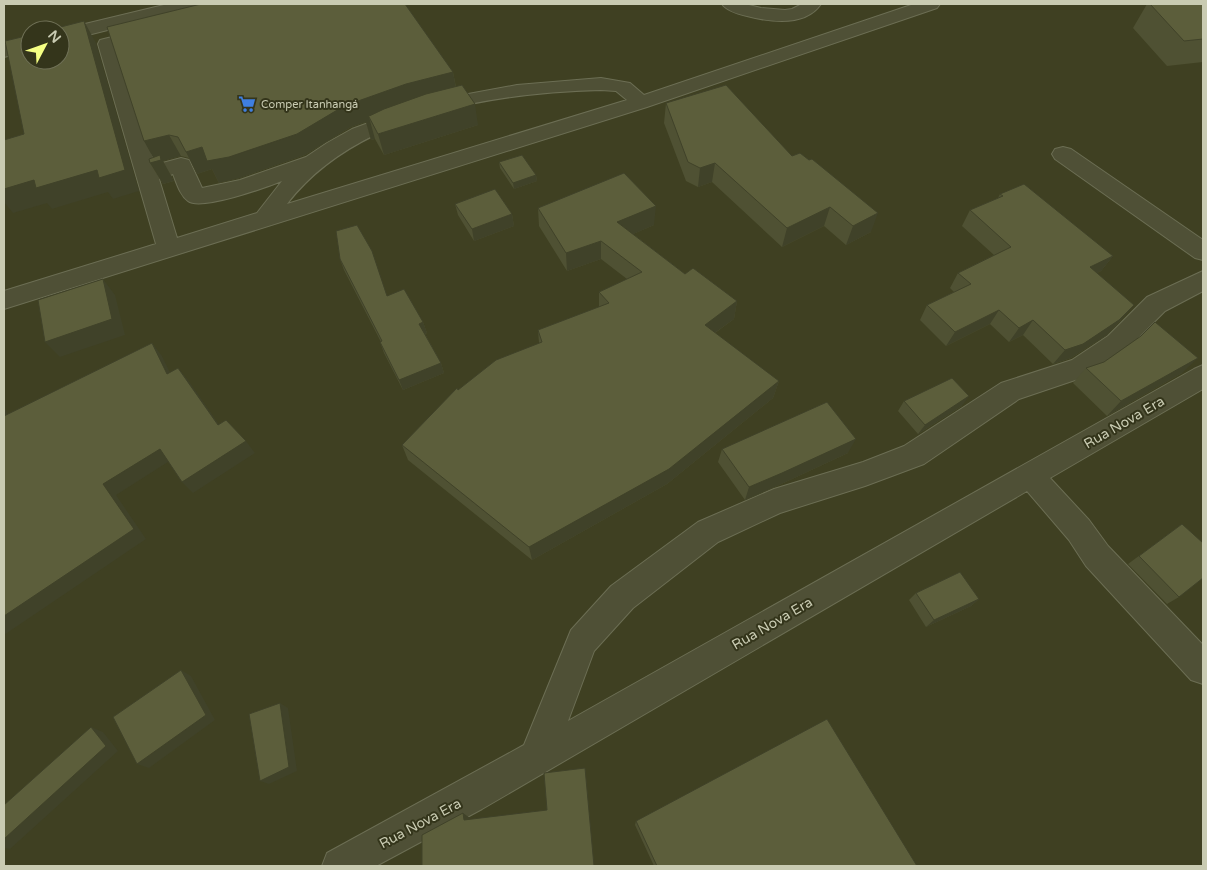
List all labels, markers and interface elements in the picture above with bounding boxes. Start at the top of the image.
north arrow [20,20,70,70]
text: N [44,27,65,47]
supermarket icon: Comper Itanhangá [237,94,257,114]
place label: Comper Itanhangá [261,98,358,111]
street label: Rua Nova Era [1081,392,1168,452]
street label: Rua Nova Era [729,593,816,653]
street label: Rua Nova Era [376,795,464,852]

